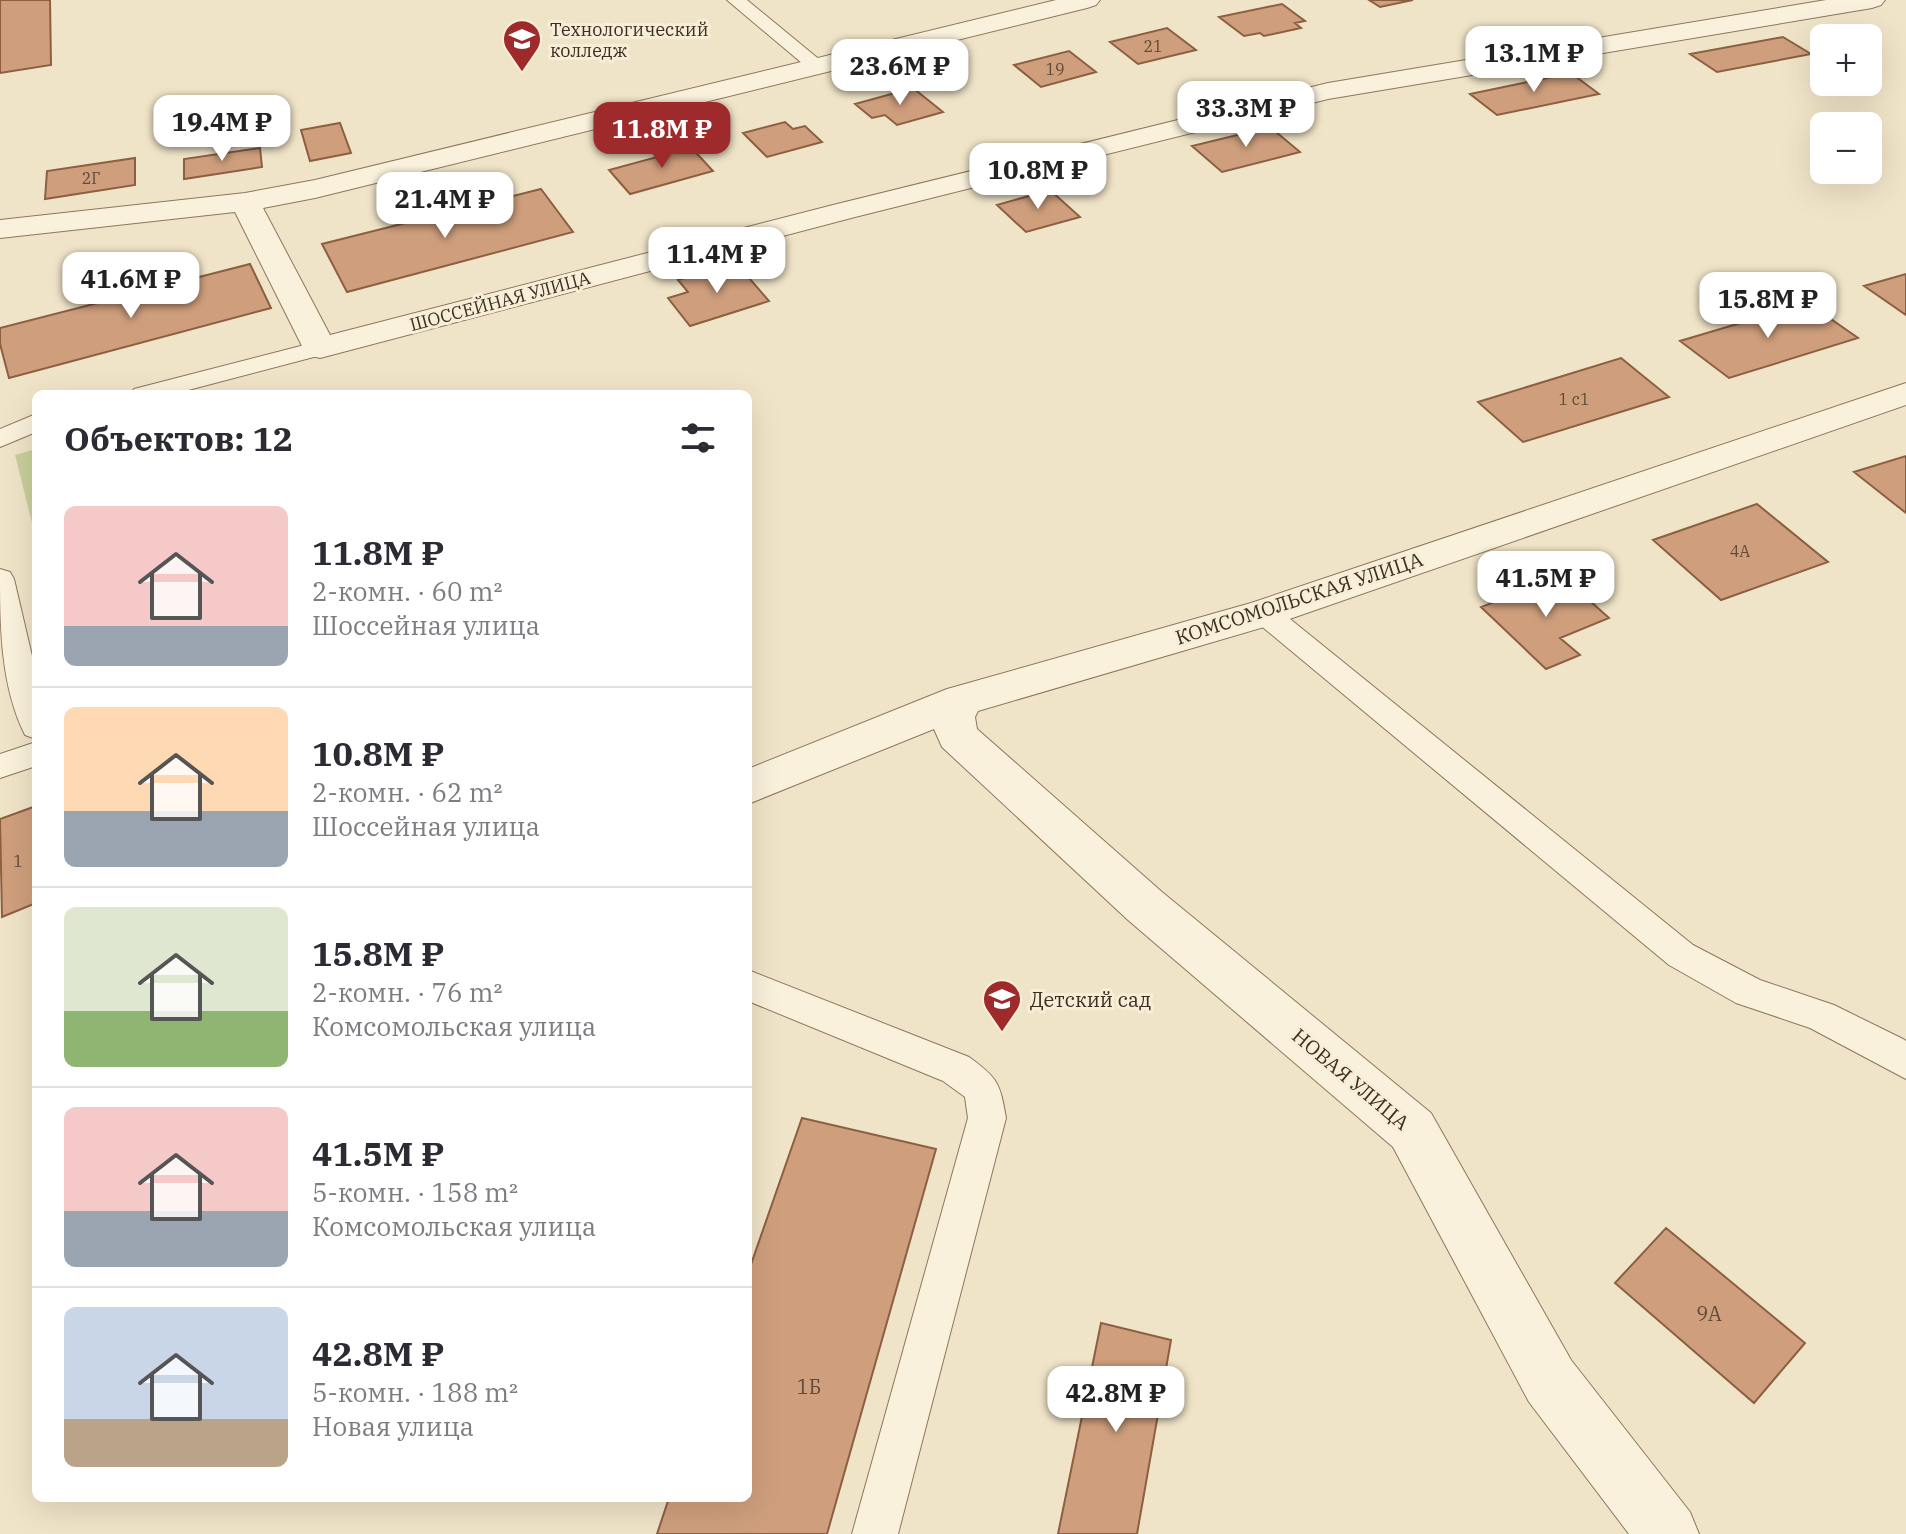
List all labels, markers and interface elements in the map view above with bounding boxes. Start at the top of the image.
school or university icon: Технологический колледж [501,18,543,73]
place label: Технологический колледж [550,18,709,62]
map controls [1810,24,1882,184]
button: + [1810,24,1882,96]
pin: 13.1M ₽ [1460,26,1608,94]
text: 13.1M ₽ [1483,35,1585,69]
house number: 21 [1143,36,1163,56]
pin: 23.6M ₽ [826,39,974,107]
text: 23.6M ₽ [849,48,951,82]
house number: 19 [1045,59,1065,79]
pin: 33.3M ₽ [1172,81,1320,149]
text: 33.3M ₽ [1195,90,1297,124]
pin: 19.4M ₽ [148,95,296,163]
pin: 11.8M ₽ [588,102,736,170]
text: 19.4M ₽ [171,104,273,138]
text: 11.8M ₽ [611,111,713,145]
button: − [1810,112,1882,184]
pin: 10.8M ₽ [964,143,1112,211]
text: 10.8M ₽ [987,152,1089,186]
house number: 2Г [82,168,100,188]
pin: 21.4M ₽ [371,172,519,240]
text: 21.4M ₽ [394,181,496,215]
pin: 11.4M ₽ [643,227,791,295]
text: 11.4M ₽ [666,236,768,270]
pin: 41.6M ₽ [57,252,205,320]
text: 41.6M ₽ [80,261,182,295]
street label: ШОССЕЙНАЯ УЛИЦА [407,266,593,336]
pin: 15.8M ₽ [1694,272,1842,340]
text: 15.8M ₽ [1717,281,1819,315]
house number: 1 с1 [1558,389,1590,409]
text: Объектов: 12 [64,416,293,460]
icon: filters [676,416,720,460]
text: 11.8M ₽ [312,530,444,574]
icon: home [128,538,224,634]
house number: 4А [1730,541,1750,561]
street label: КОМСОМОЛЬСКАЯ УЛИЦА [1172,545,1426,651]
pin: 41.5M ₽ [1472,551,1620,619]
text: 41.5M ₽ [1495,560,1597,594]
text: 2-комн. · 60 m² [312,574,503,608]
text: Шоссейная улица [312,608,540,642]
text: 10.8M ₽ [312,731,444,775]
icon: home [128,739,224,835]
text: 2-комн. · 62 m² [312,775,503,809]
text: Шоссейная улица [312,809,540,843]
house number: 1 [13,851,23,871]
text: 15.8M ₽ [312,931,444,975]
icon: home [128,939,224,1035]
text: 2-комн. · 76 m² [312,975,503,1009]
school or university icon: Детский сад [981,978,1023,1033]
place label: Детский сад [1030,986,1151,1013]
text: Комсомольская улица [312,1009,596,1043]
street label: НОВАЯ УЛИЦА [1287,1022,1415,1136]
text: 41.5M ₽ [312,1131,444,1175]
icon: home [128,1139,224,1235]
text: 5-комн. · 158 m² [312,1175,518,1209]
text: Комсомольская улица [312,1209,596,1243]
house number: 9А [1696,1300,1722,1327]
text: 42.8M ₽ [312,1331,444,1375]
icon: home [128,1339,224,1435]
pin: 42.8M ₽ [1042,1366,1190,1434]
house number: 1Б [797,1373,821,1400]
text: 5-комн. · 188 m² [312,1375,518,1409]
text: 42.8M ₽ [1065,1375,1167,1409]
text: Новая улица [312,1409,474,1443]

